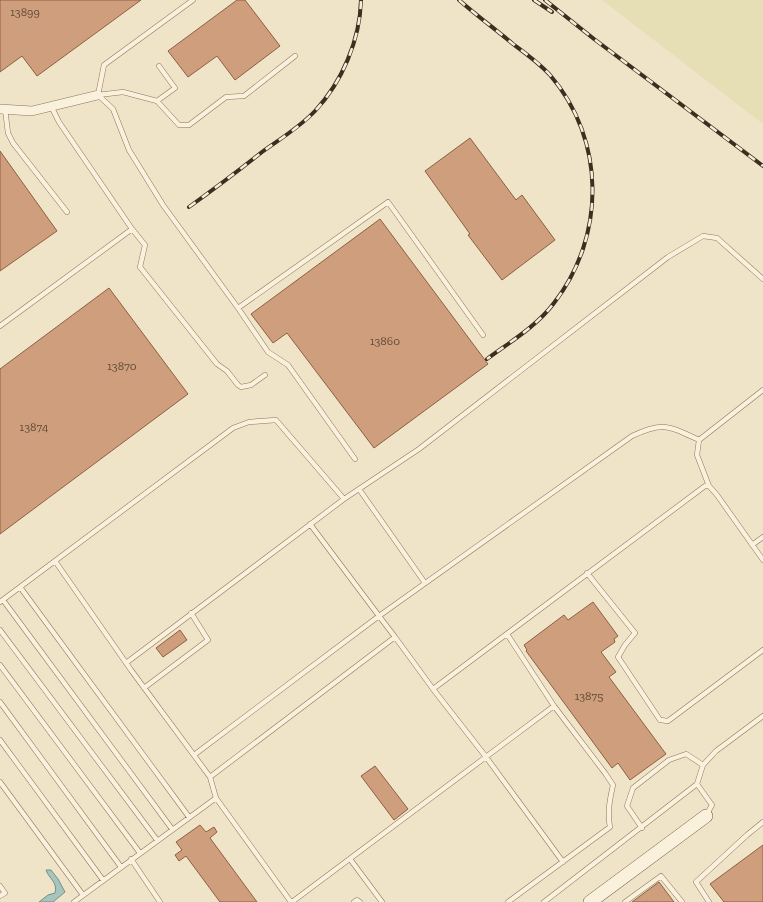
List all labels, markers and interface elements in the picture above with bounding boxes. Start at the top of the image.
house number: 13899 [10,5,40,19]
house number: 13860 [370,334,400,348]
house number: 13870 [107,359,137,373]
house number: 13874 [20,420,49,434]
house number: 13875 [575,689,603,703]

